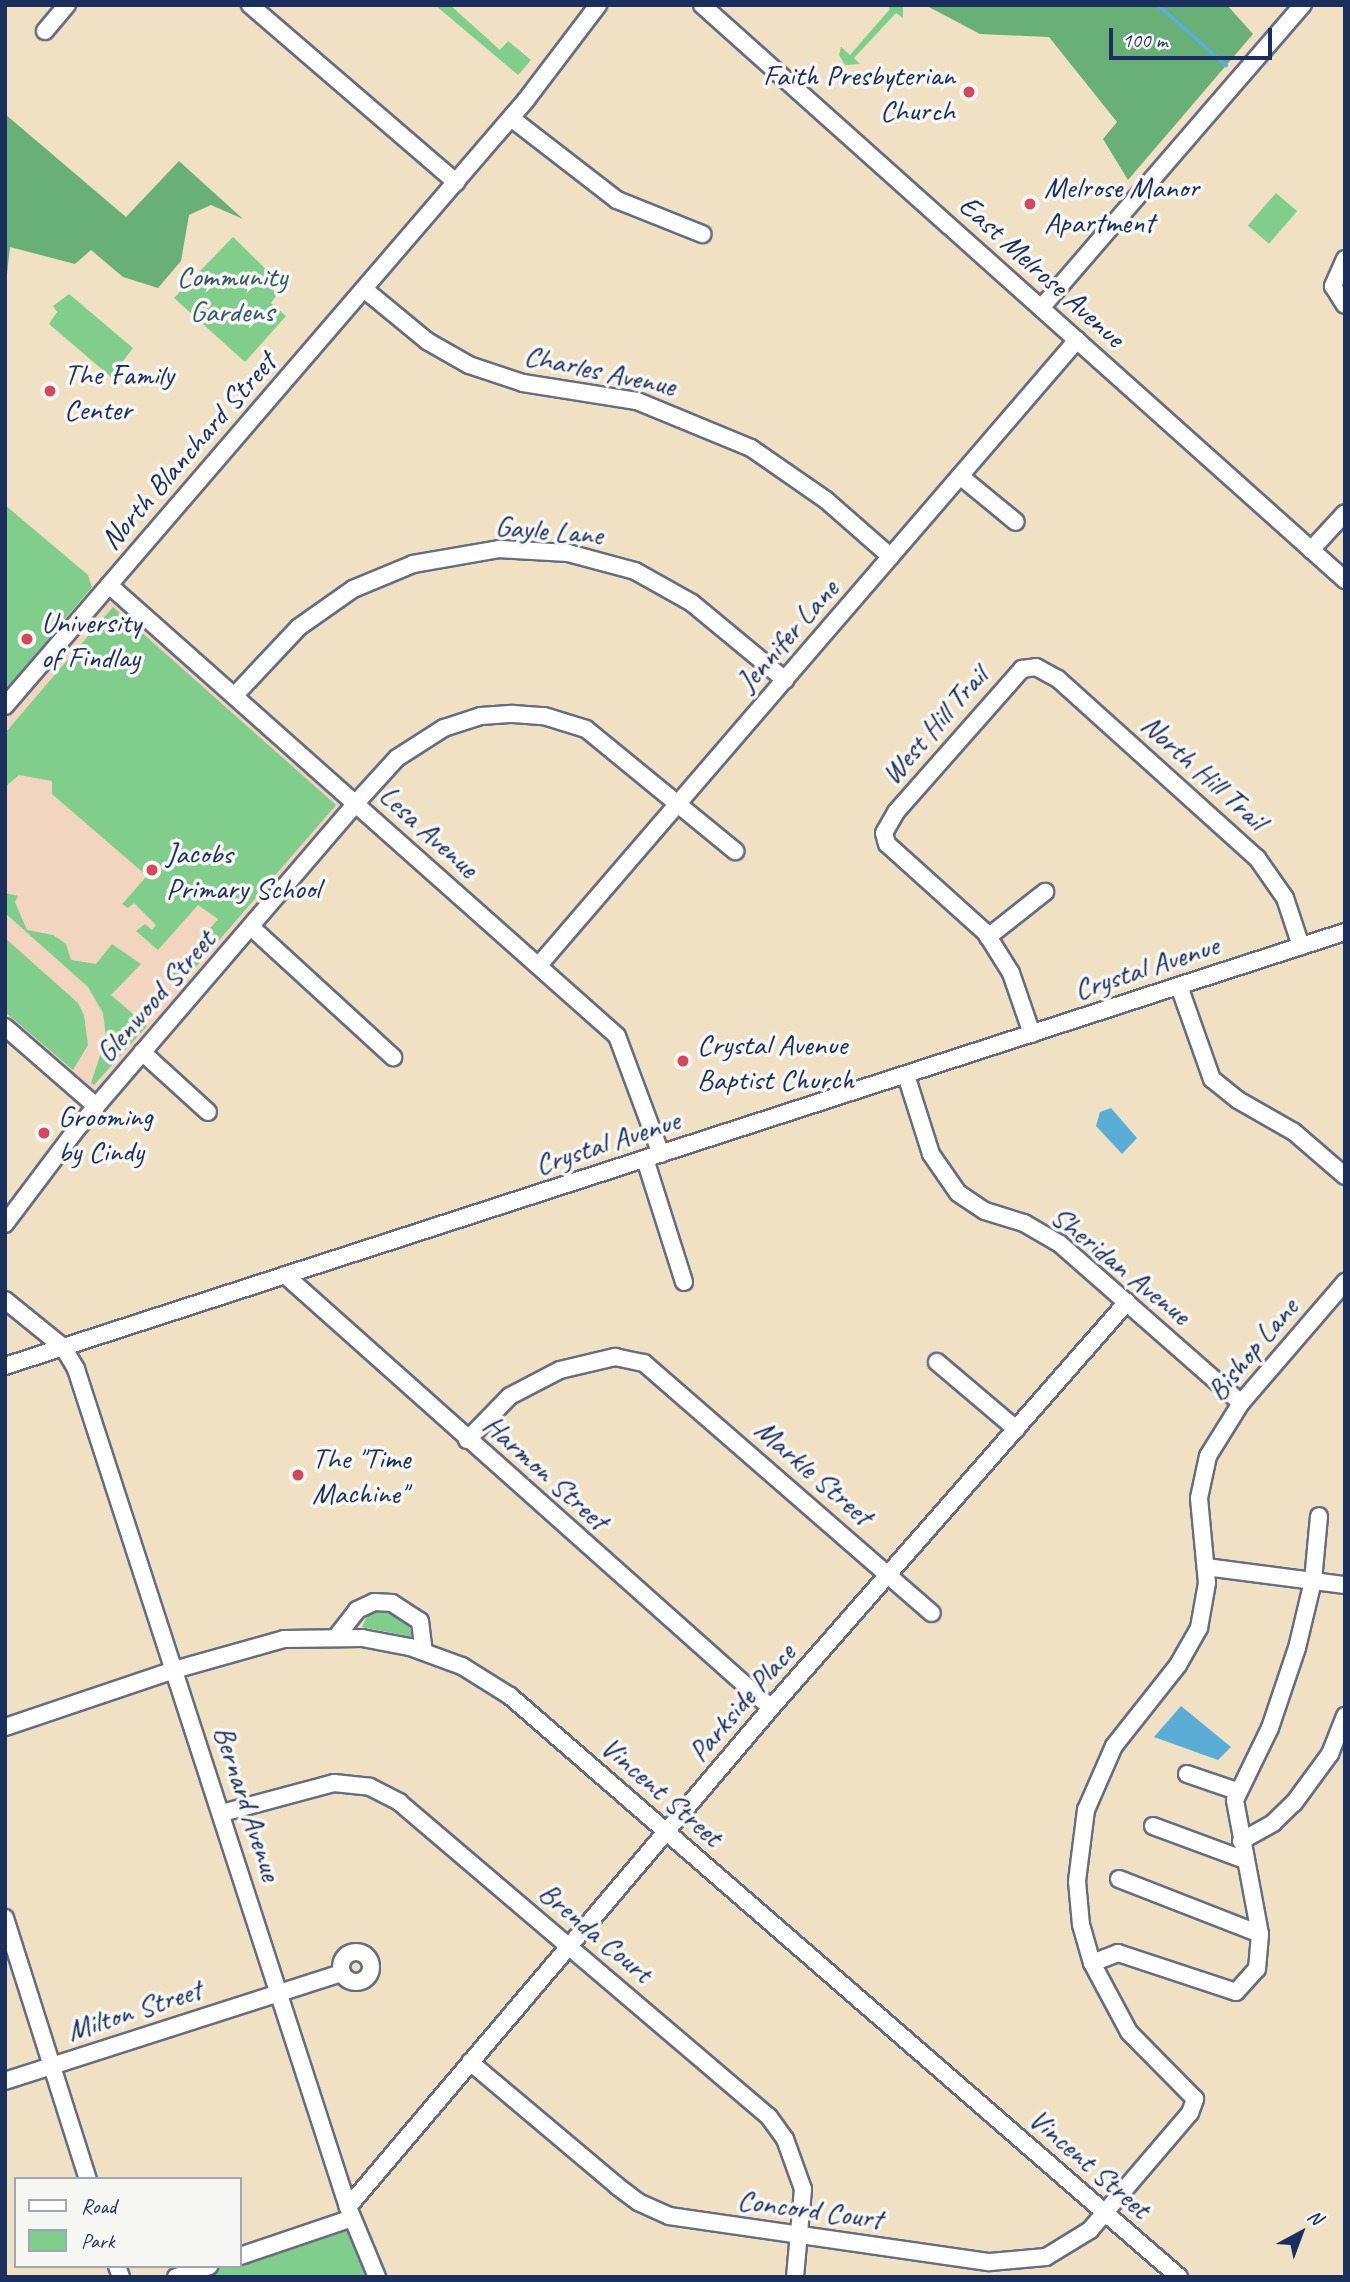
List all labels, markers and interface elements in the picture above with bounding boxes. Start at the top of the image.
scale bar [1112,14,1275,58]
text: 100 m [1122,27,1167,53]
place label: Faith Presbyterian Church [762,57,955,127]
marker: Faith Presbyterian Church [961,84,977,100]
place label: Melrose Manor Apartment [1044,169,1199,240]
street label: East Melrose Avenue [952,187,1132,355]
marker: Melrose Manor Apartment [1022,196,1038,212]
park label: Community Gardens [177,258,287,328]
street label: Charles Avenue [521,336,679,404]
street label: North Blanchard Street [92,345,284,557]
place label: The Family Center [64,356,173,426]
marker: The Family Center [42,383,58,399]
street label: Gayle Lane [493,507,605,553]
street label: Jennifer Lane [729,572,845,698]
place label: University of Findlay [41,604,141,674]
marker: University of Findlay [19,631,35,647]
street label: West Hill Trail [873,658,995,792]
street label: North Hill Trail [1134,706,1274,838]
street label: Lesa Avenue [372,777,486,885]
place label: Jacobs Primary School [166,835,320,906]
marker: Jacobs Primary School [144,862,160,878]
street label: Glenwood Street [88,922,222,1070]
street label: Crystal Avenue [1069,927,1223,1007]
place label: Crystal Avenue Baptist Church [697,1026,855,1096]
marker: Crystal Avenue Baptist Church [675,1053,691,1069]
place label: Grooming by Cindy [58,1098,153,1168]
street label: Crystal Avenue [530,1102,684,1182]
marker: Grooming by Cindy [36,1125,52,1141]
street label: Sheridan Avenue [1044,1198,1198,1332]
street label: Bishop Lane [1198,1290,1306,1408]
street label: Harmon Street [476,1406,616,1538]
street label: Markle Street [748,1411,880,1533]
place label: The "Time Machine" [312,1440,410,1510]
marker: The "Time Machine" [290,1467,306,1483]
street label: Parkside Place [680,1636,802,1768]
street label: Bernard Avenue [206,1721,290,1885]
street label: Vincent Street [594,1728,730,1854]
street label: Brenda Court [532,1874,660,1990]
street label: Milton Street [62,1971,206,2049]
street label: Vincent Street [1022,2100,1158,2226]
legend [14,2177,242,2268]
street label: Concord Court [735,2181,885,2237]
text: Road [81,2193,116,2219]
north arrow [1266,2198,1336,2268]
text: N [1302,2204,1327,2230]
text: Park [81,2228,114,2254]

